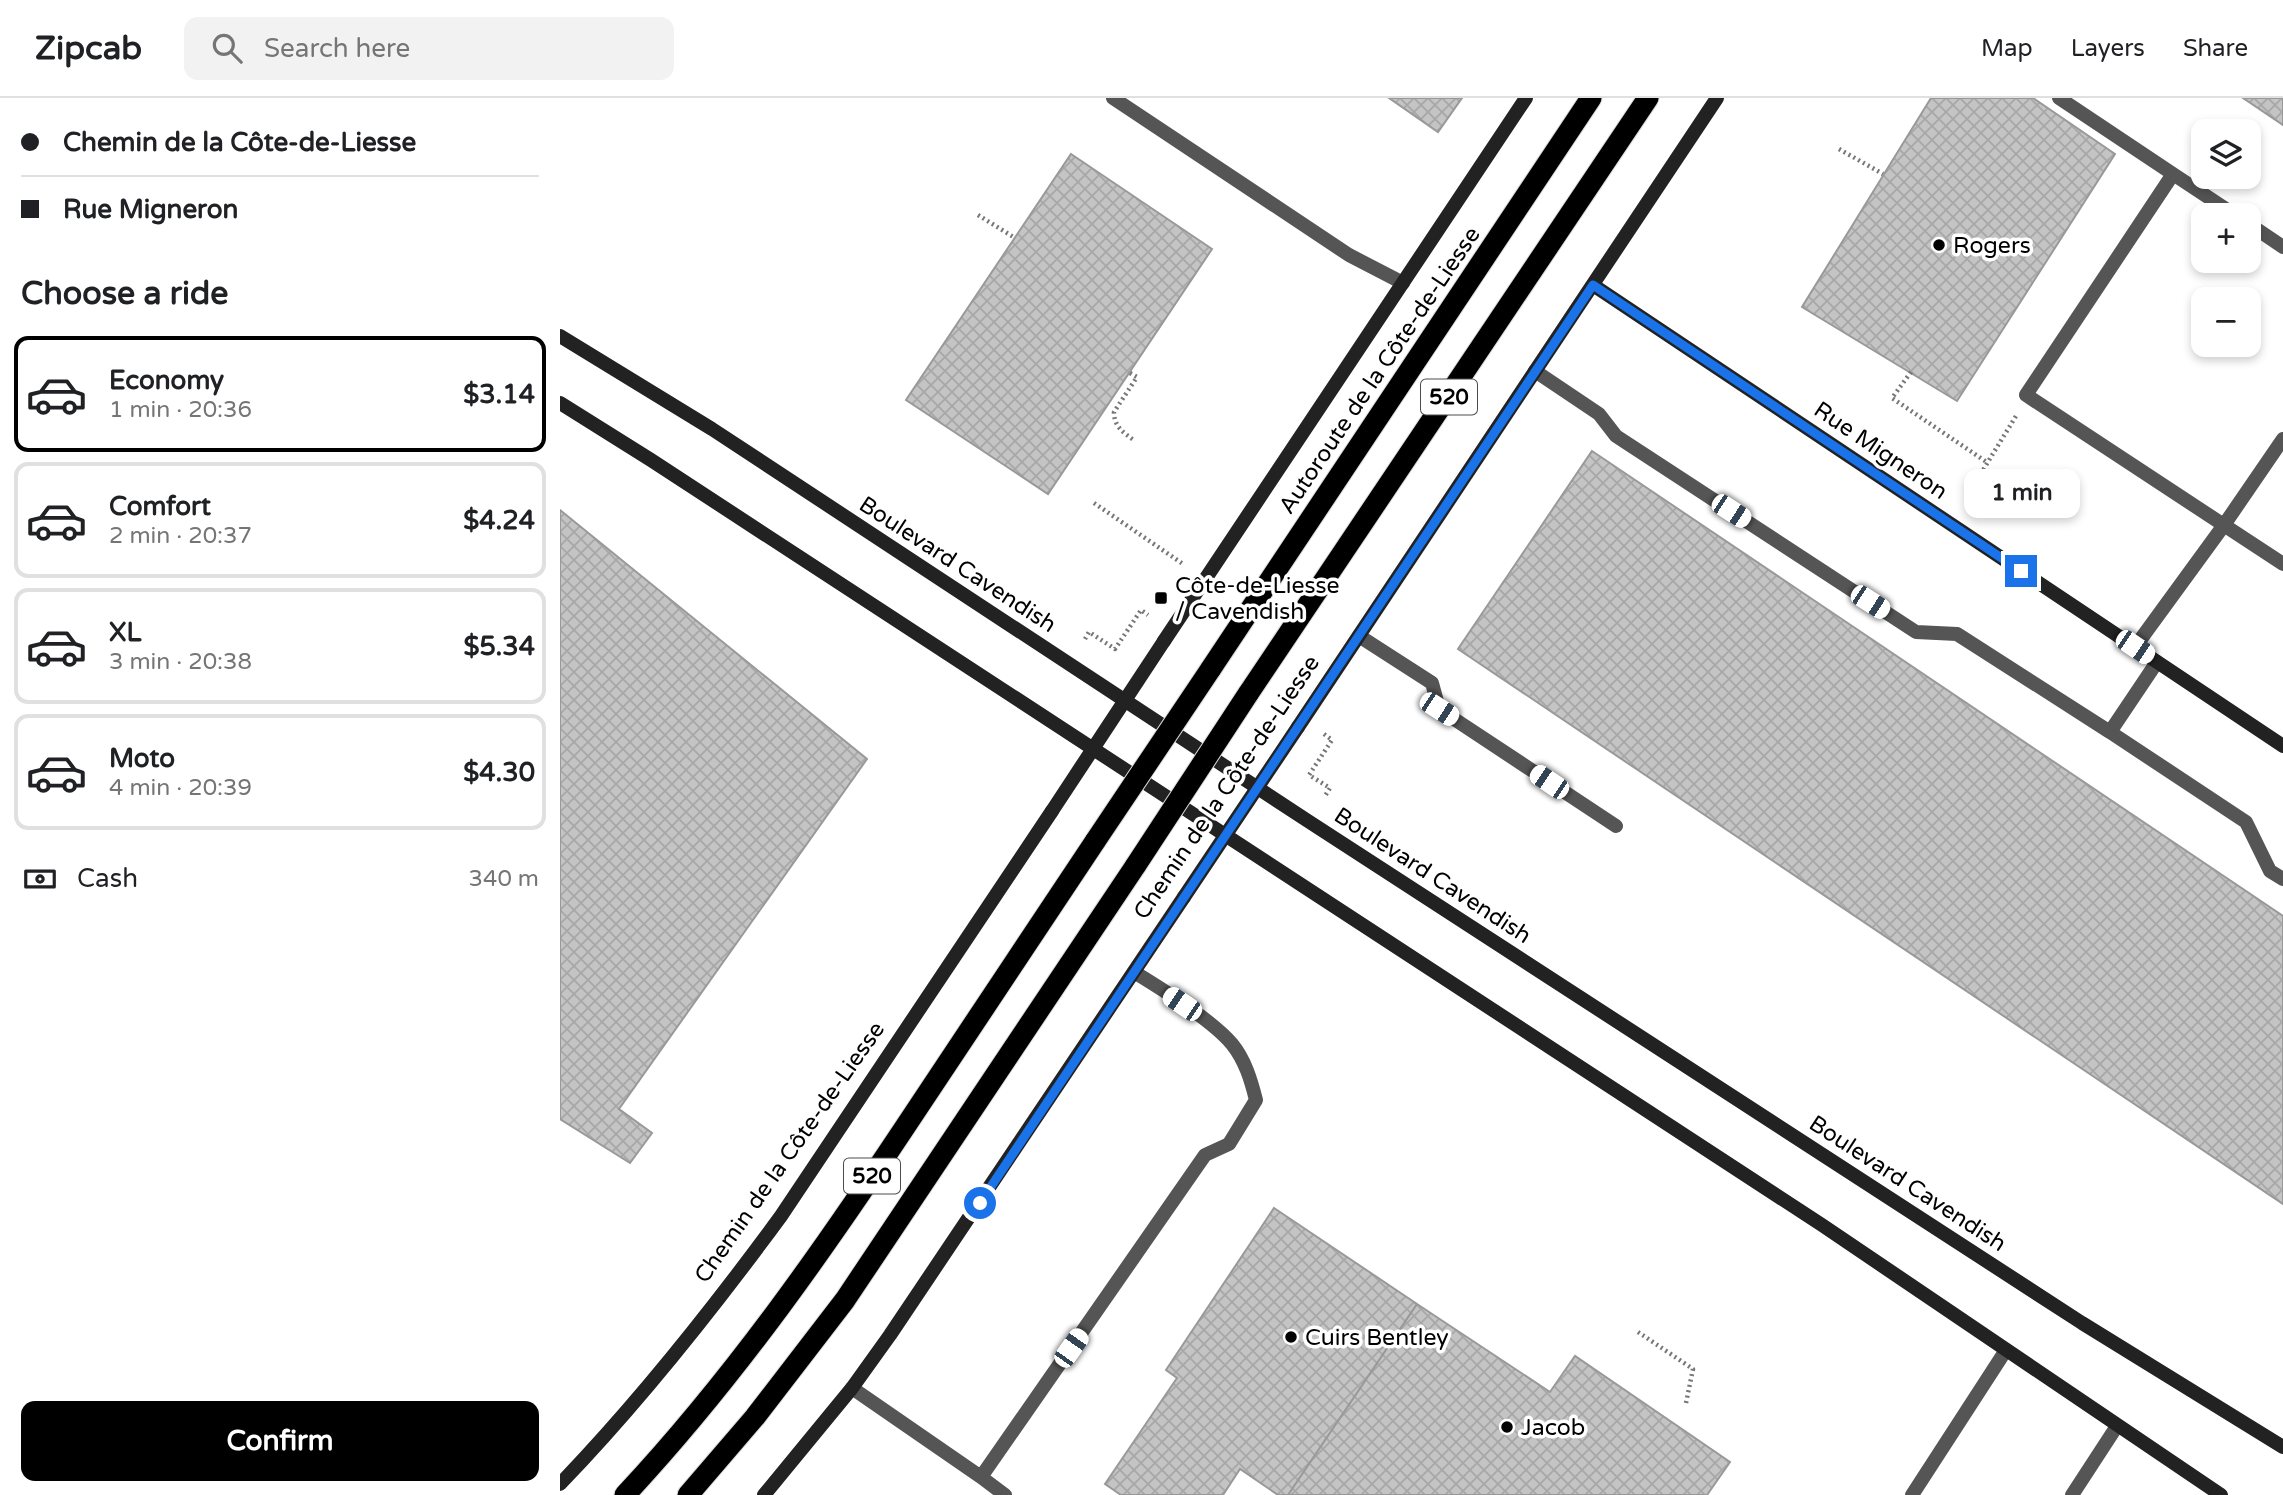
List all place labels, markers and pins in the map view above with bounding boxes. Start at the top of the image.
place label: Rogers [1953,232,2031,260]
marker: Rogers [1931,237,1947,253]
place label: Côte-de-Liesse / Cavendish [1175,572,1340,626]
marker: Côte-de-Liesse / Cavendish [1153,590,1169,606]
place label: Cuirs Bentley [1305,1324,1449,1352]
marker: Cuirs Bentley [1283,1329,1299,1345]
place label: Jacob [1521,1414,1585,1442]
marker: Jacob [1499,1419,1515,1435]

